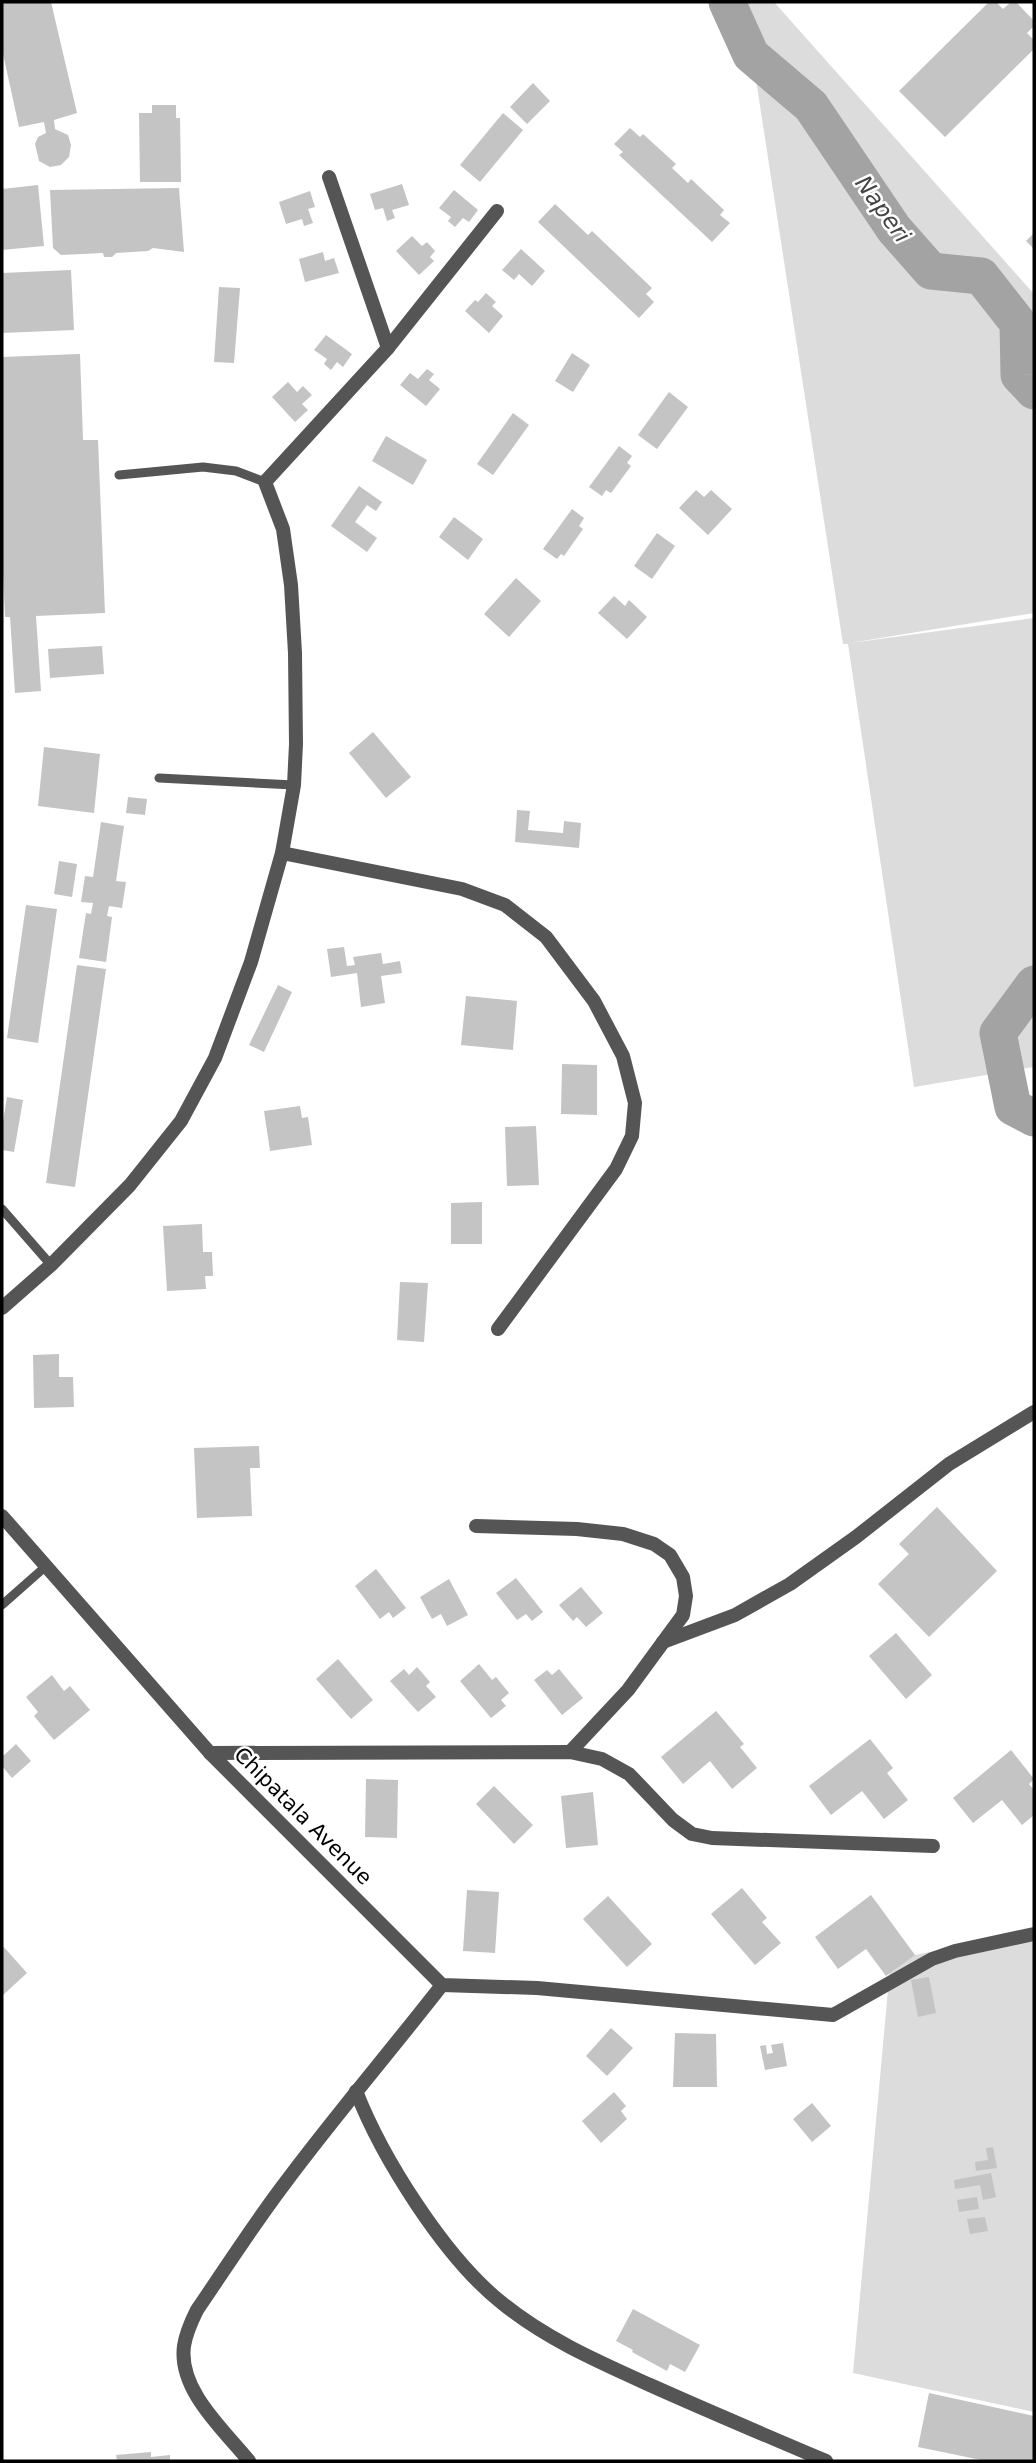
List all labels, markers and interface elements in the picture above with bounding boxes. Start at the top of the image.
water label: Naperi [850,171,916,248]
street label: Chipatala Avenue [229,1742,377,1890]

